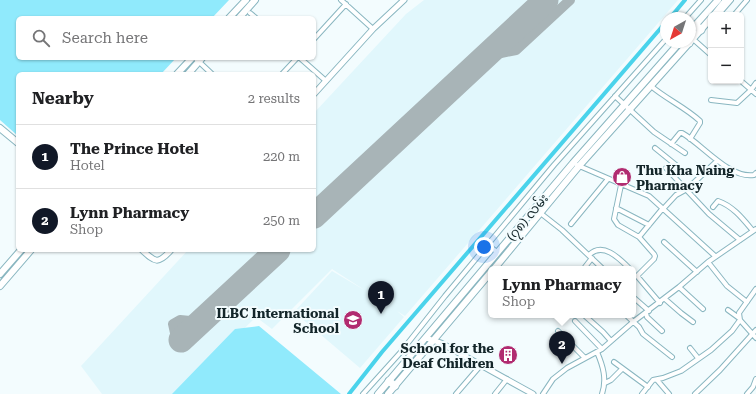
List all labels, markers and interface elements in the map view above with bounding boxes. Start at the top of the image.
north arrow [660,12,696,48]
map controls [708,12,744,84]
button: + [708,12,744,48]
search box [16,16,316,60]
icon: search [30,27,52,49]
text: Search here [62,29,148,47]
button: − [708,48,744,84]
text: Nearby [32,88,94,108]
text: 2 results [248,91,300,106]
text: The Prince Hotel [70,140,199,158]
text: 1 [41,149,49,164]
text: 220 m [263,149,300,164]
text: Hotel [70,158,104,173]
place label: Thu Kha Naing Pharmacy [636,163,734,193]
shop icon: Thu Kha Naing Pharmacy [611,166,633,188]
street label: (၇၈) လမ်း [503,190,554,246]
text: Lynn Pharmacy [70,204,189,222]
text: 2 [41,213,49,228]
text: 250 m [263,213,300,228]
text: Shop [70,222,103,237]
your location [474,237,494,257]
popup [488,266,636,318]
text: Lynn Pharmacy [502,276,622,294]
pin: 1 [368,281,394,314]
text: Shop [502,294,535,309]
place label: ILBC International School [216,306,340,336]
school or university icon: ILBC International School [342,309,364,331]
pin: 2 [549,331,575,364]
place label: School for the Deaf Children [401,341,494,371]
building icon: School for the Deaf Children [497,344,519,366]

